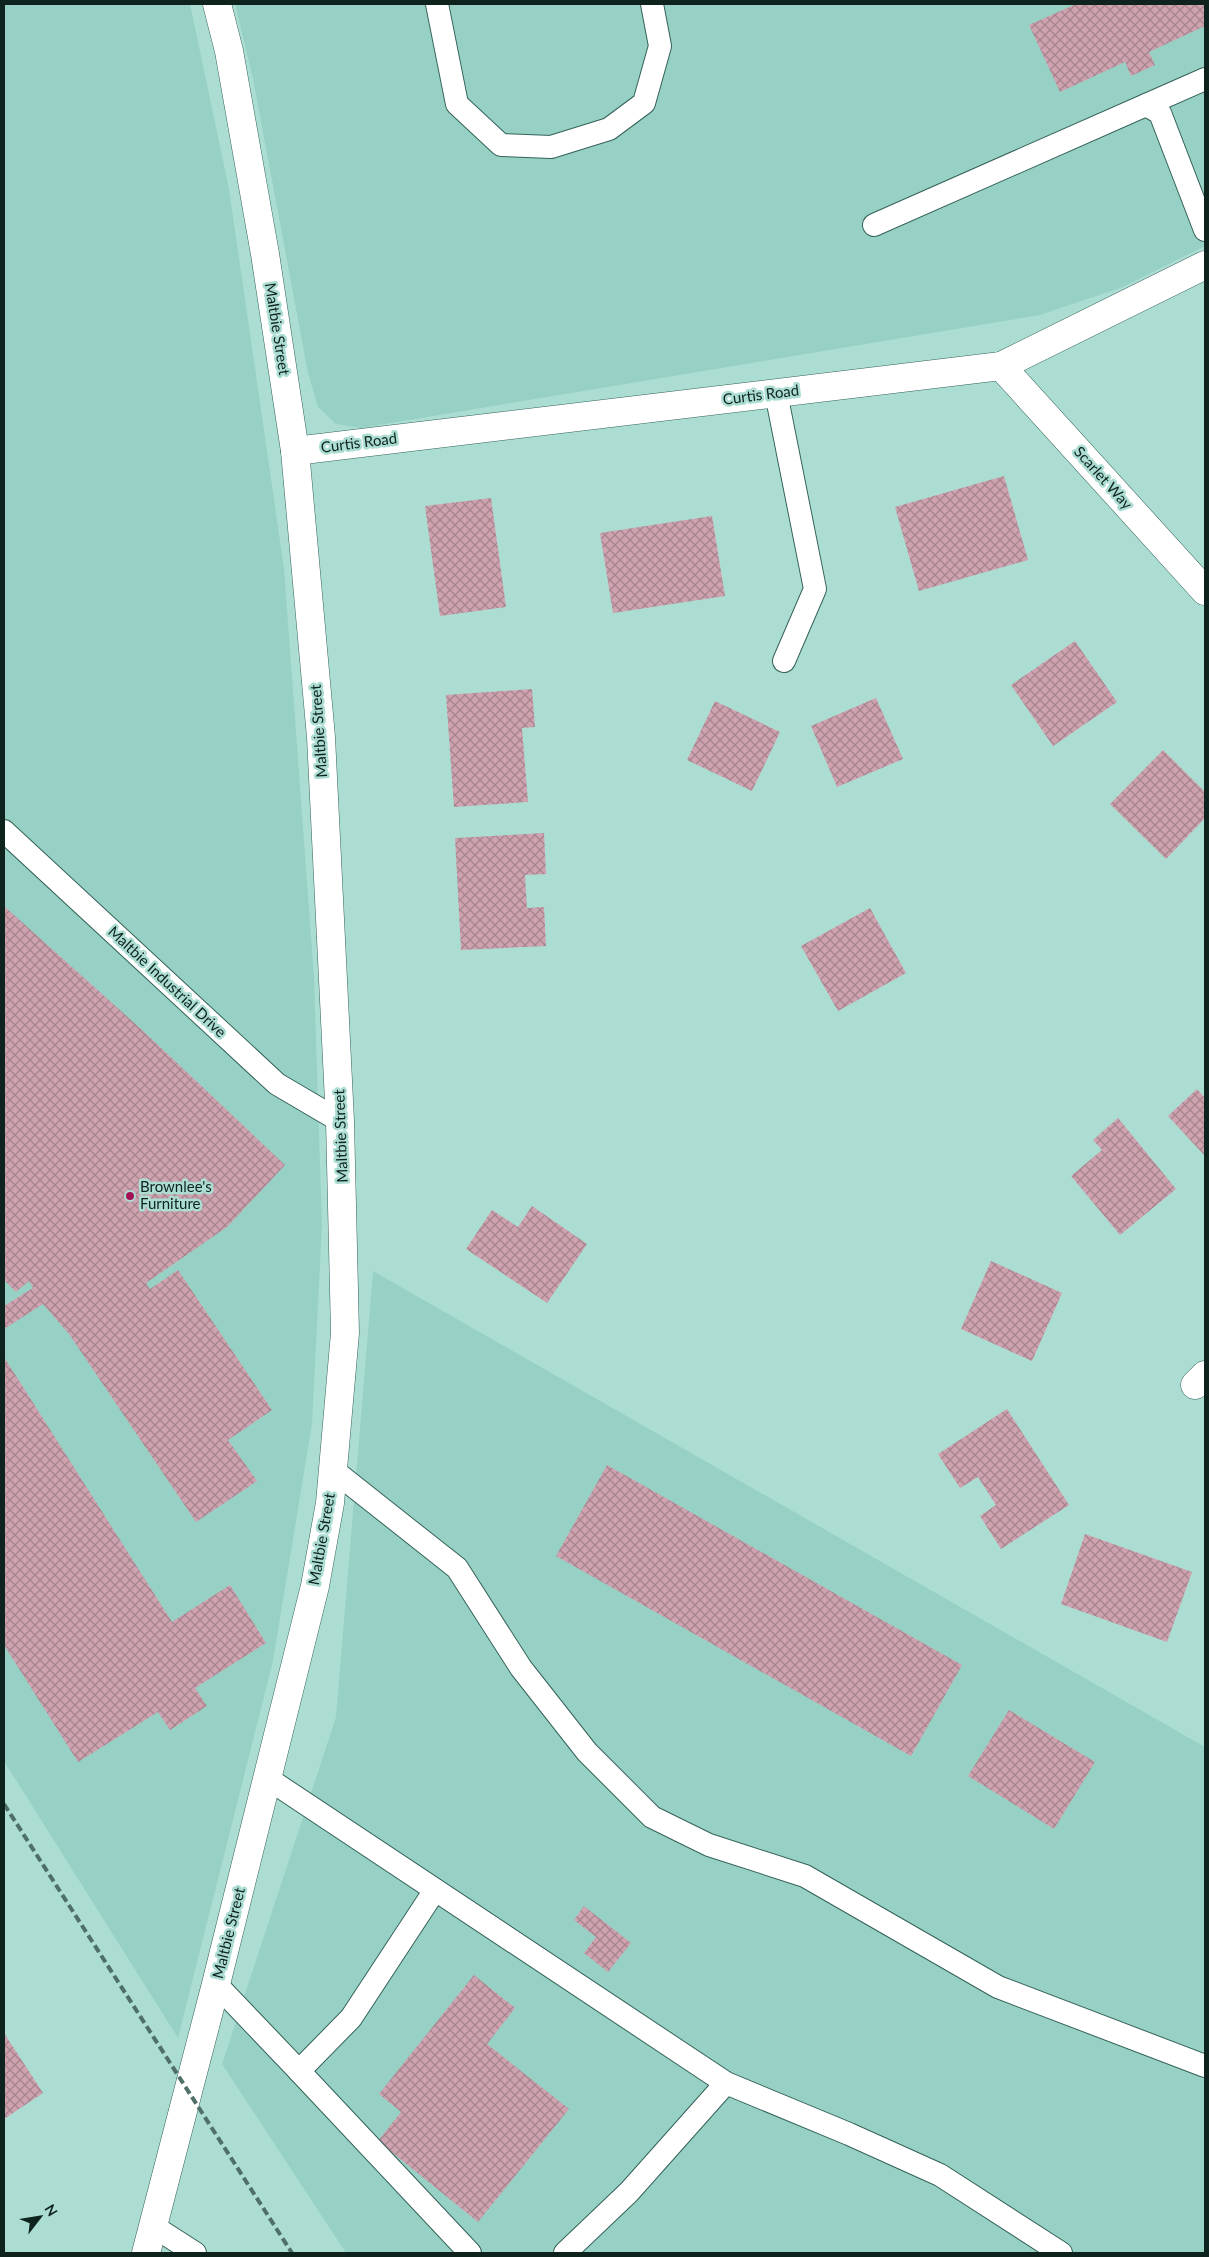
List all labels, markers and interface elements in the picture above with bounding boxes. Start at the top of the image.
street label: Maltbie Street [262,281,294,377]
street label: Curtis Road [722,380,800,408]
street label: Curtis Road [320,428,398,456]
street label: Scarlet Way [1071,442,1137,513]
street label: Maltbie Street [306,683,330,778]
street label: Maltbie Industrial Drive [105,922,230,1041]
street label: Maltbie Street [329,1088,351,1183]
place label: Brownlee's Furniture [140,1177,212,1212]
marker: Brownlee's Furniture [124,1190,136,1202]
street label: Maltbie Street [304,1491,338,1586]
street label: Maltbie Street [208,1885,248,1980]
north arrow [15,2192,65,2242]
text: N [42,2201,62,2219]

